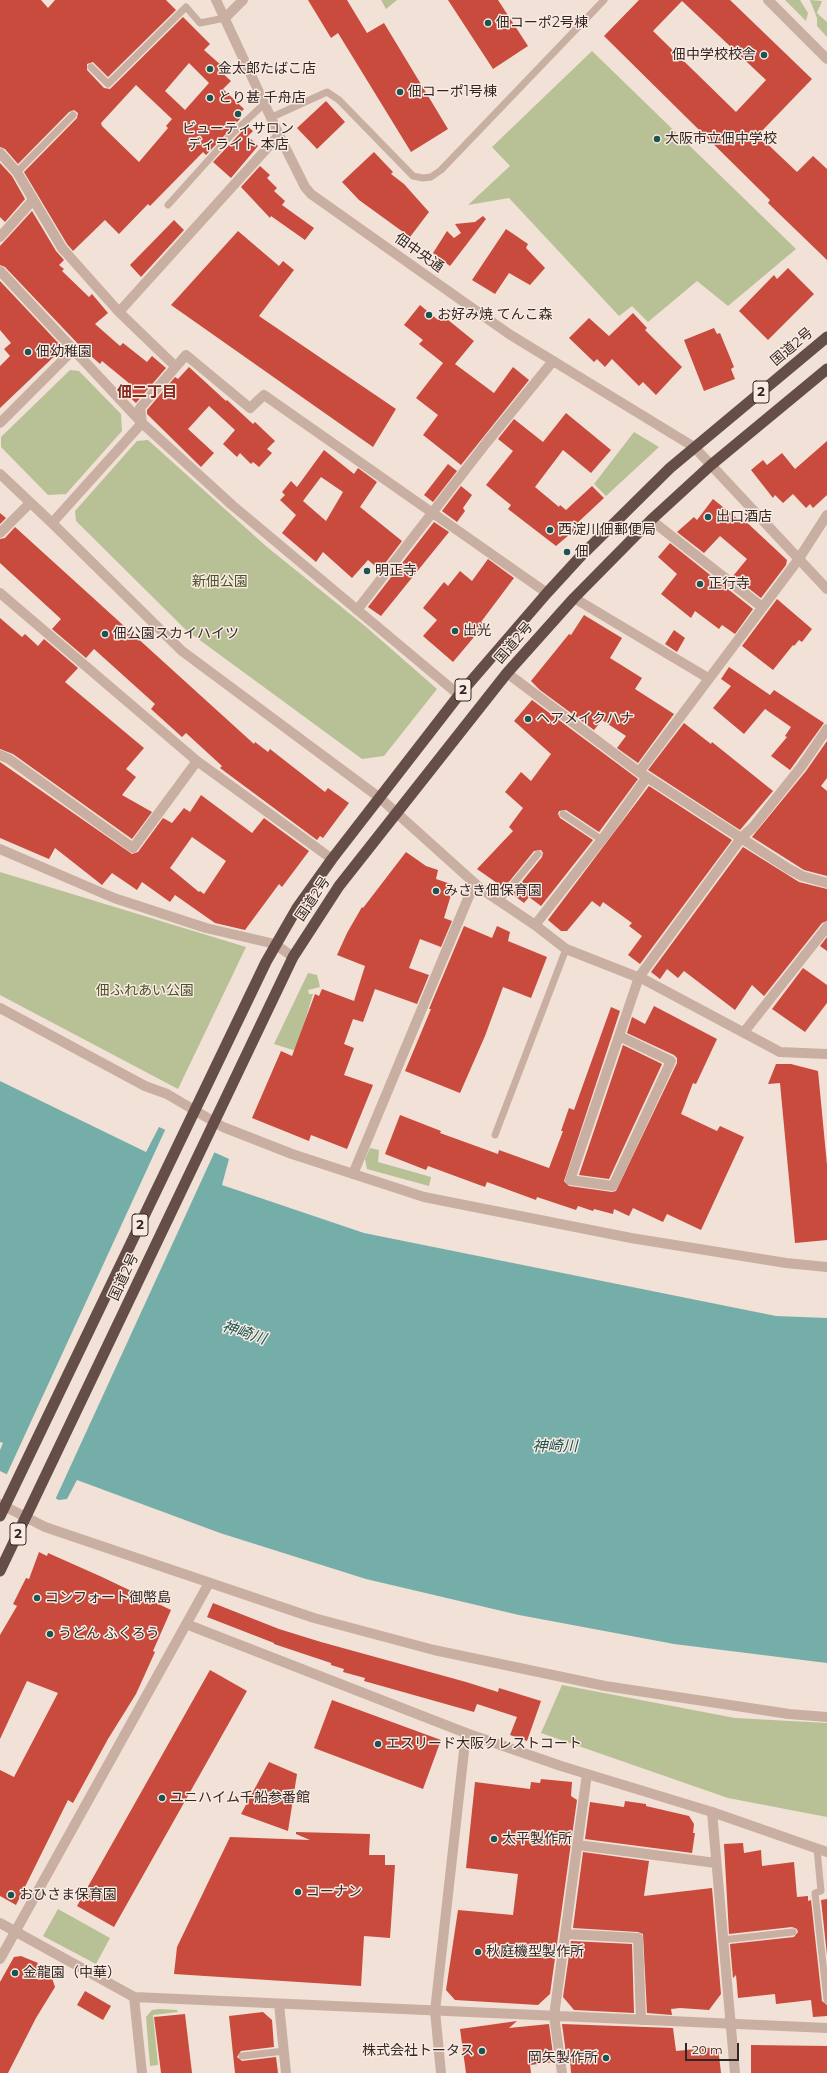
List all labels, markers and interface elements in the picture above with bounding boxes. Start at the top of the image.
place label: 佃コーポ2号棟 [496,15,588,31]
marker: 佃コーポ2号棟 [483,18,493,28]
place label: 佃中学校校舎 [672,47,756,63]
marker: 佃中学校校舎 [759,50,769,60]
place label: 金太郎たばこ店 [218,61,316,77]
marker: 金太郎たばこ店 [205,64,215,74]
place label: 佃コーポ1号棟 [408,84,497,100]
marker: 佃コーポ1号棟 [395,87,405,97]
place label: とり甚 千舟店 [218,90,306,106]
marker: とり甚 千舟店 [205,93,215,103]
marker: ビューティサロン ディライト 本店 [233,109,243,119]
place label: ビューティサロン ディライト 本店 [182,121,294,154]
place label: 大阪市立佃中学校 [665,131,777,147]
marker: 大阪市立佃中学校 [652,134,662,144]
street label: 佃中央通 [391,230,447,276]
place label: お好み焼 てんこ森 [437,307,553,323]
marker: お好み焼 てんこ森 [424,310,434,320]
street label: 国道2号 [767,325,817,369]
place label: 佃幼稚園 [36,344,92,360]
marker: 佃幼稚園 [23,347,33,357]
road number: 2 [753,381,769,403]
district label: 佃二丁目 [117,384,177,402]
place label: 出口酒店 [716,509,772,525]
marker: 出口酒店 [703,512,713,522]
place label: 西淀川佃郵便局 [558,522,656,538]
marker: 西淀川佃郵便局 [545,525,555,535]
place label: 佃 [575,544,589,560]
marker: 佃 [562,547,572,557]
place label: 明正寺 [375,563,417,579]
marker: 明正寺 [362,566,372,576]
park label: 新佃公園 [192,574,248,590]
place label: 正行寺 [708,576,750,592]
marker: 正行寺 [695,579,705,589]
street label: 国道2号 [491,619,537,667]
place label: 出光 [463,623,491,639]
place label: 佃公園スカイハイツ [113,626,239,642]
marker: 出光 [450,626,460,636]
marker: 佃公園スカイハイツ [100,629,110,639]
road number: 2 [455,679,471,701]
place label: ヘアメイクハナ [536,711,634,727]
marker: ヘアメイクハナ [523,714,533,724]
street label: 国道2号 [292,874,334,924]
place label: みさき佃保育園 [444,883,542,899]
marker: みさき佃保育園 [431,886,441,896]
park label: 佃ふれあい公園 [96,983,194,999]
road number: 2 [132,1214,148,1236]
street label: 国道2号 [106,1251,142,1303]
water label: 神崎川 [220,1317,268,1349]
water label: 神崎川 [533,1438,577,1456]
road number: 2 [10,1523,26,1545]
place label: コンフォート御幣島 [45,1590,171,1606]
marker: コンフォート御幣島 [32,1593,42,1603]
place label: うどん ふくろう [58,1626,160,1642]
marker: うどん ふくろう [45,1629,55,1639]
place label: エスリード大阪クレストコート [386,1736,582,1752]
marker: エスリード大阪クレストコート [373,1739,383,1749]
place label: ユニハイム千船参番館 [170,1790,310,1806]
marker: ユニハイム千船参番館 [157,1793,167,1803]
place label: 太平製作所 [502,1831,572,1847]
marker: 太平製作所 [489,1834,499,1844]
place label: コーナン [306,1884,362,1900]
place label: おひさま保育園 [19,1887,117,1903]
marker: コーナン [293,1887,303,1897]
marker: おひさま保育園 [6,1890,16,1900]
place label: 秋庭機型製作所 [486,1944,584,1960]
marker: 秋庭機型製作所 [473,1947,483,1957]
place label: 金龍園（中華） [23,1965,121,1981]
marker: 金龍園（中華） [10,1968,20,1978]
scale bar [687,2035,741,2061]
text: 20 m [692,2042,723,2057]
place label: 株式会社トータス [362,2043,474,2059]
marker: 株式会社トータス [477,2046,487,2056]
place label: 岡矢製作所 [528,2050,598,2066]
marker: 岡矢製作所 [601,2053,611,2063]

